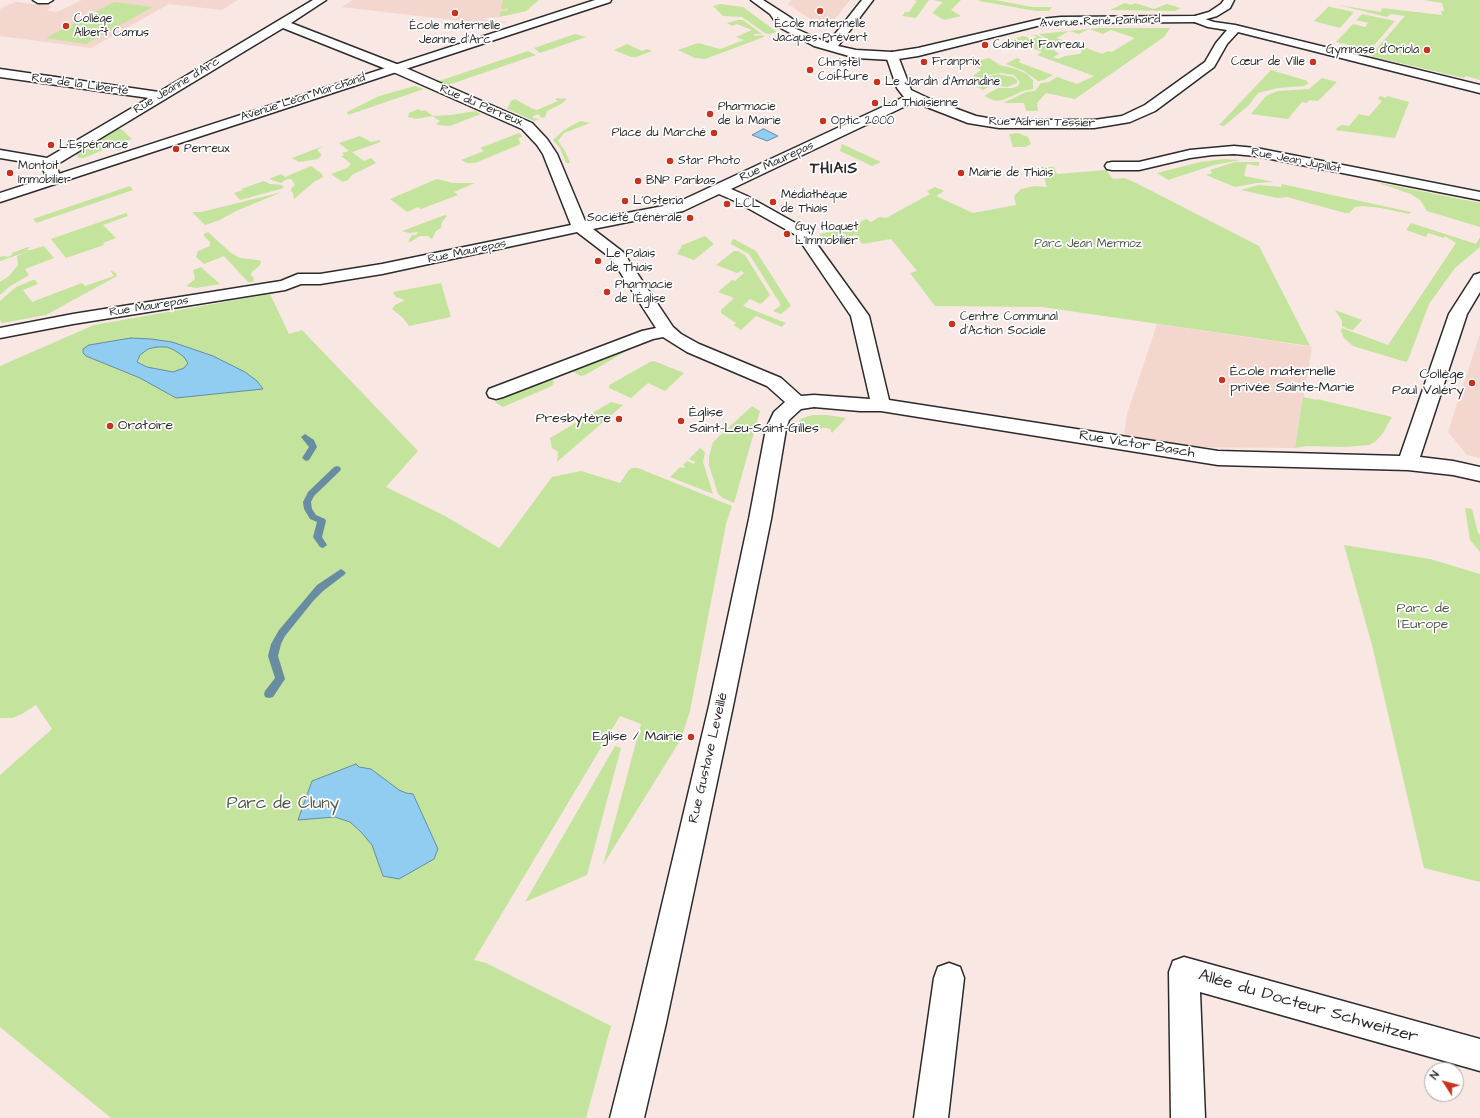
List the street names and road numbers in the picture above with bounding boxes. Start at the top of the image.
street label: Avenue René Panhard [1039,13,1161,31]
street label: Rue Jeanne d'Arc [131,55,223,117]
street label: Rue de la Liberté [31,71,129,99]
street label: Avenue Léon Marchand [239,71,367,125]
street label: Rue du Perreux [437,82,525,130]
street label: Rue Adrien Tessier [989,115,1095,131]
street label: Rue Maurepas [738,139,816,185]
street label: Rue Jean Jupillat [1250,145,1342,177]
street label: Rue Maurepas [426,237,508,267]
street label: Rue Maurepas [108,294,190,320]
street label: Rue Victor Basch [1078,428,1196,462]
street label: Rue Gustave Leveillé [686,691,732,825]
street label: Allée du Docteur Schweitzer [1196,966,1420,1048]

